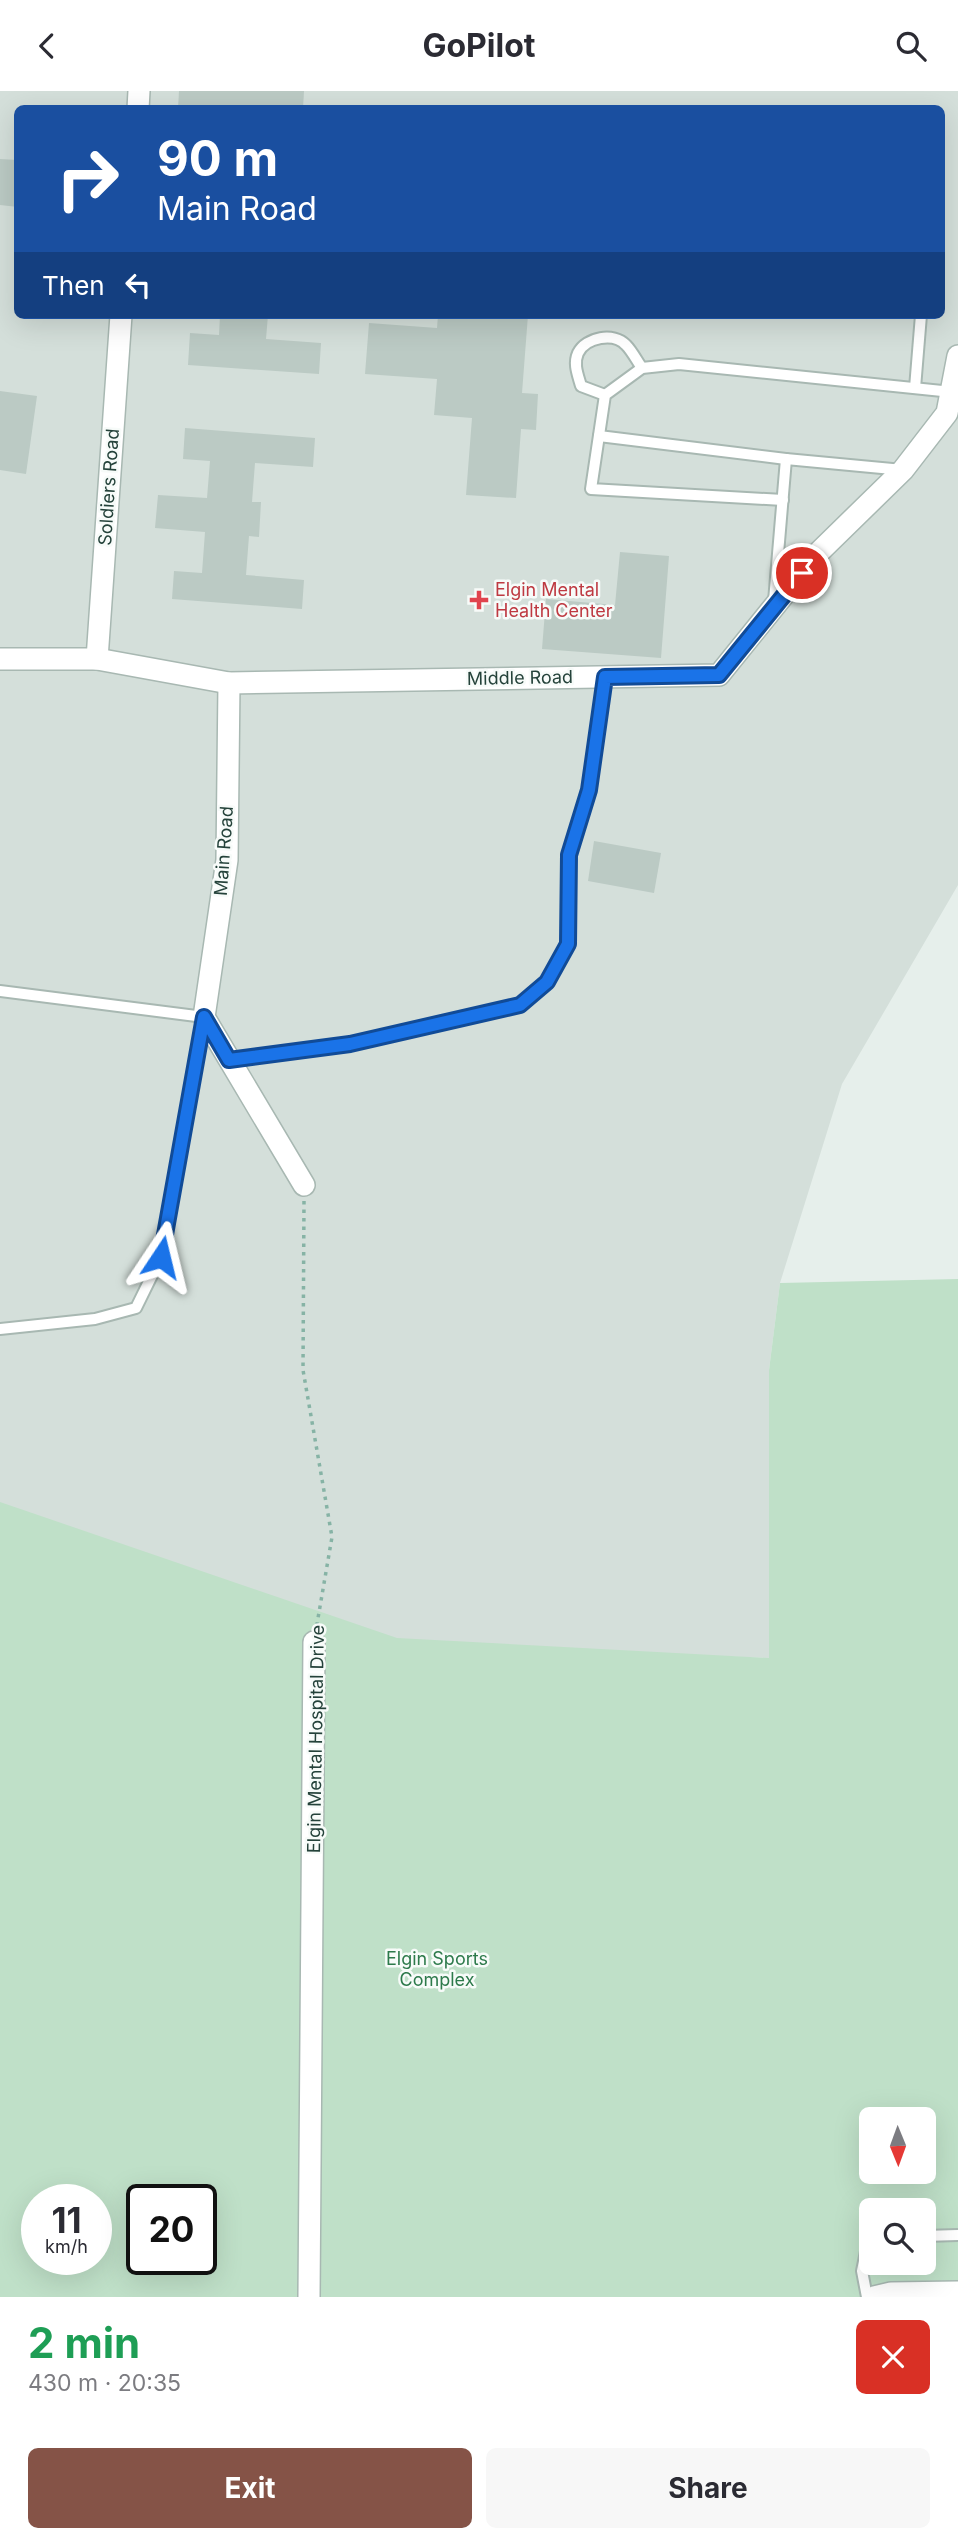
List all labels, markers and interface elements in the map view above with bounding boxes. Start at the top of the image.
text: GoPilot [422,26,536,65]
icon: back [28,27,66,65]
icon: search [892,27,930,65]
text: 90 m [157,129,278,188]
icon: right [42,133,133,224]
text: Main Road [157,189,317,228]
icon: left [119,266,157,304]
text: Then [42,270,105,301]
street label: Soldiers Road [94,428,123,546]
pin [772,543,832,603]
icon: arrive [783,554,821,592]
place label: Elgin Mental Health Center [495,579,613,621]
marker: Elgin Mental Health Center [469,590,489,610]
street label: Middle Road [467,666,573,689]
street label: Main Road [210,805,237,897]
position arrow [124,1220,198,1294]
street label: Elgin Mental Hospital Drive [303,1625,328,1853]
park label: Elgin Sports Complex [386,1948,488,1990]
north arrow [859,2107,936,2184]
map controls [859,2107,936,2275]
speed limit sign: 20 [126,2184,217,2275]
button: search [859,2198,936,2275]
text: 11 [51,2199,82,2241]
text: km/h [45,2236,88,2257]
text: 2 min [28,2317,140,2368]
button: close [856,2320,930,2394]
text: 430 m · 20:35 [28,2369,181,2397]
button: Exit [28,2448,472,2528]
button: Share [486,2448,930,2528]

